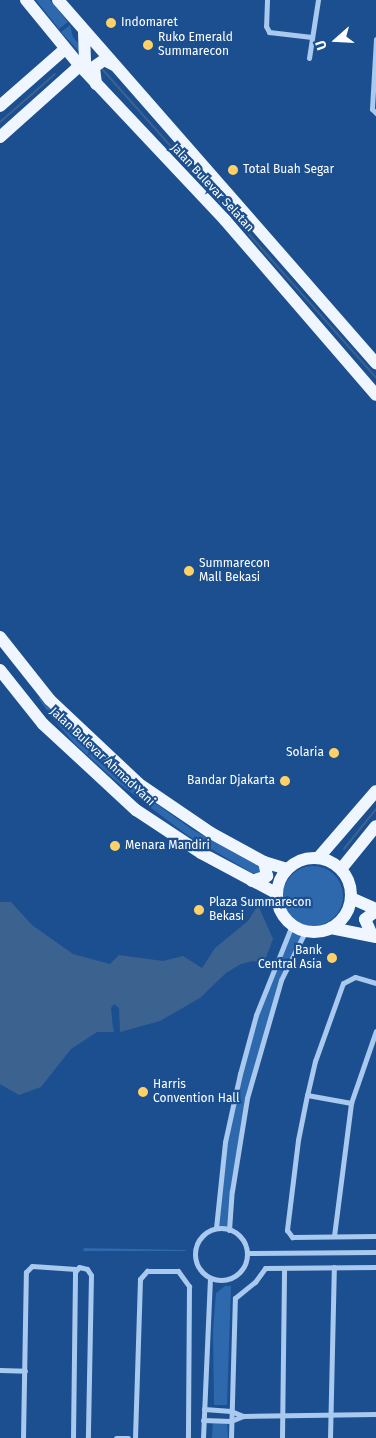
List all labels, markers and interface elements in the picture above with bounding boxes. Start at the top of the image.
north arrow [311,15,361,65]
place label: Indomaret [121,16,178,30]
marker: Indomaret [105,17,117,29]
place label: Ruko Emerald Summarecon [158,31,233,59]
text: U [312,38,331,52]
marker: Ruko Emerald Summarecon [142,39,154,51]
street label: Jalan Bulevar Selatan [167,141,257,235]
place label: Total Buah Segar [243,163,334,177]
marker: Total Buah Segar [227,164,239,176]
place label: Summarecon Mall Bekasi [199,557,270,585]
marker: Summarecon Mall Bekasi [183,565,195,577]
street label: Jalan Bulevar Ahmad Yani [47,705,157,809]
place label: Solaria [286,746,324,760]
marker: Solaria [328,747,340,759]
place label: Bandar Djakarta [187,774,275,788]
marker: Bandar Djakarta [279,775,291,787]
place label: Menara Mandiri [125,839,210,853]
marker: Menara Mandiri [109,840,121,852]
place label: Plaza Summarecon Bekasi [209,896,312,924]
marker: Plaza Summarecon Bekasi [193,904,205,916]
place label: Bank Central Asia [258,944,322,972]
marker: Bank Central Asia [326,952,338,964]
place label: Harris Convention Hall [153,1078,239,1106]
marker: Harris Convention Hall [137,1086,149,1098]

